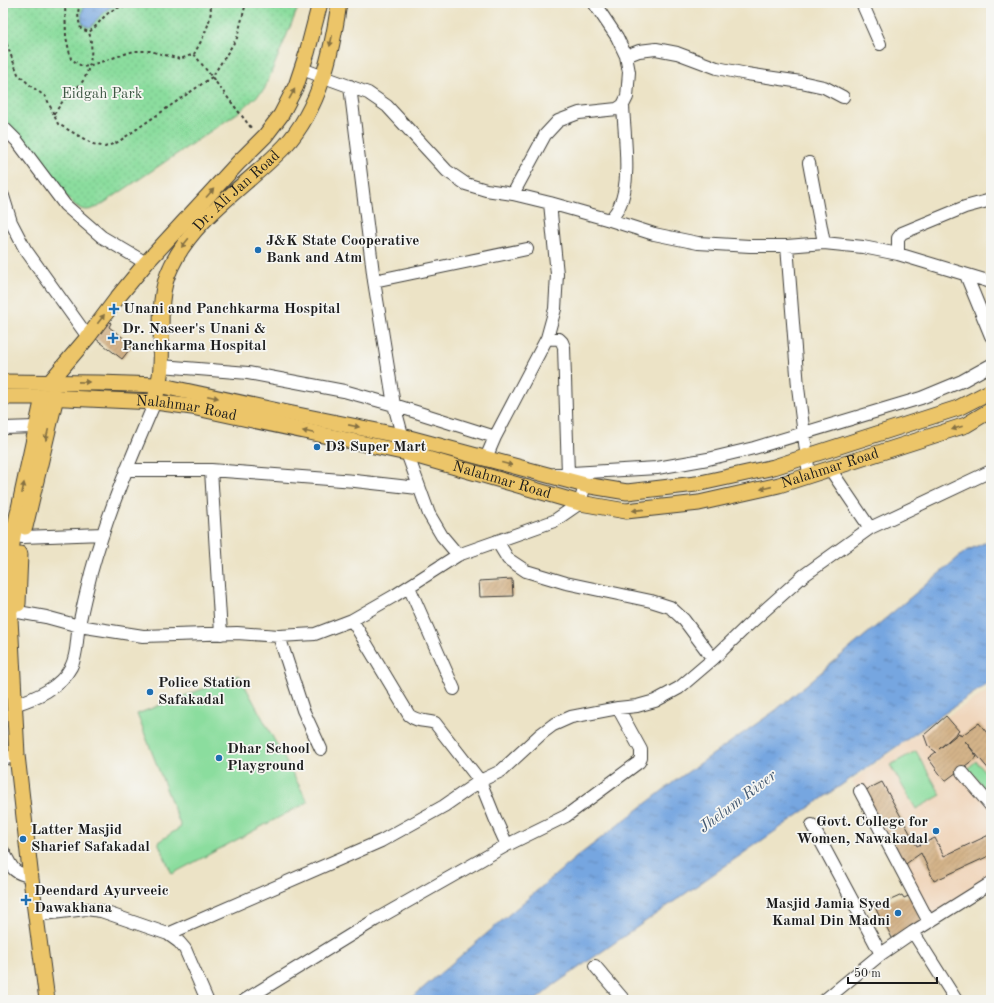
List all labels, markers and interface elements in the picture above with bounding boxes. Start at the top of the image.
one-way arrow [328,35,334,47]
park label: Eidgah Park [61,87,143,102]
one-way arrow [289,88,296,99]
street label: Dr. Ali Jan Road [190,148,283,234]
one-way arrow [205,188,214,198]
place label: J&K State Cooperative Bank and Atm [266,234,419,266]
one-way arrow [180,238,189,249]
marker: J&K State Cooperative Bank and Atm [253,245,263,255]
place label: Unani and Panchkarma Hospital [123,302,341,317]
marker: Unani and Panchkarma Hospital [108,303,120,315]
one-way arrow [97,314,106,325]
place label: Dr. Naseer's Unani & Panchkarma Hospital [122,322,267,354]
marker: Dr. Naseer's Unani & Panchkarma Hospital [107,332,119,344]
one-way arrow [78,379,90,386]
street label: Nalahmar Road [136,394,238,424]
one-way arrow [207,395,219,401]
one-way arrow [348,423,360,429]
one-way arrow [950,425,962,431]
one-way arrow [302,428,314,434]
one-way arrow [44,429,50,442]
place label: D3 Super Mart [325,440,427,455]
marker: D3 Super Mart [312,442,322,452]
street label: Nalahmar Road [779,446,881,491]
street label: Nalahmar Road [451,459,553,502]
one-way arrow [501,461,513,467]
one-way arrow [20,482,26,495]
one-way arrow [760,485,772,491]
one-way arrow [632,506,644,513]
place label: Police Station Safakadal [158,676,251,708]
marker: Police Station Safakadal [145,687,155,697]
place label: Dhar School Playground [227,742,310,774]
marker: Dhar School Playground [214,753,224,763]
water label: Jhelum River [696,767,781,836]
place label: Govt. College for Women, Nawakadal [796,815,928,847]
place label: Latter Masjid Sharief Safakadal [31,823,150,855]
marker: Govt. College for Women, Nawakadal [931,826,941,836]
marker: Latter Masjid Sharief Safakadal [18,834,28,844]
place label: Deendard Ayurveeic Dawakhana [34,884,169,916]
marker: Deendard Ayurveeic Dawakhana [21,895,31,905]
place label: Masjid Jamia Syed Kamal Din Madni [765,897,890,929]
marker: Masjid Jamia Syed Kamal Din Madni [893,908,903,918]
scale bar [848,959,937,985]
text: 50 m [854,967,881,980]

